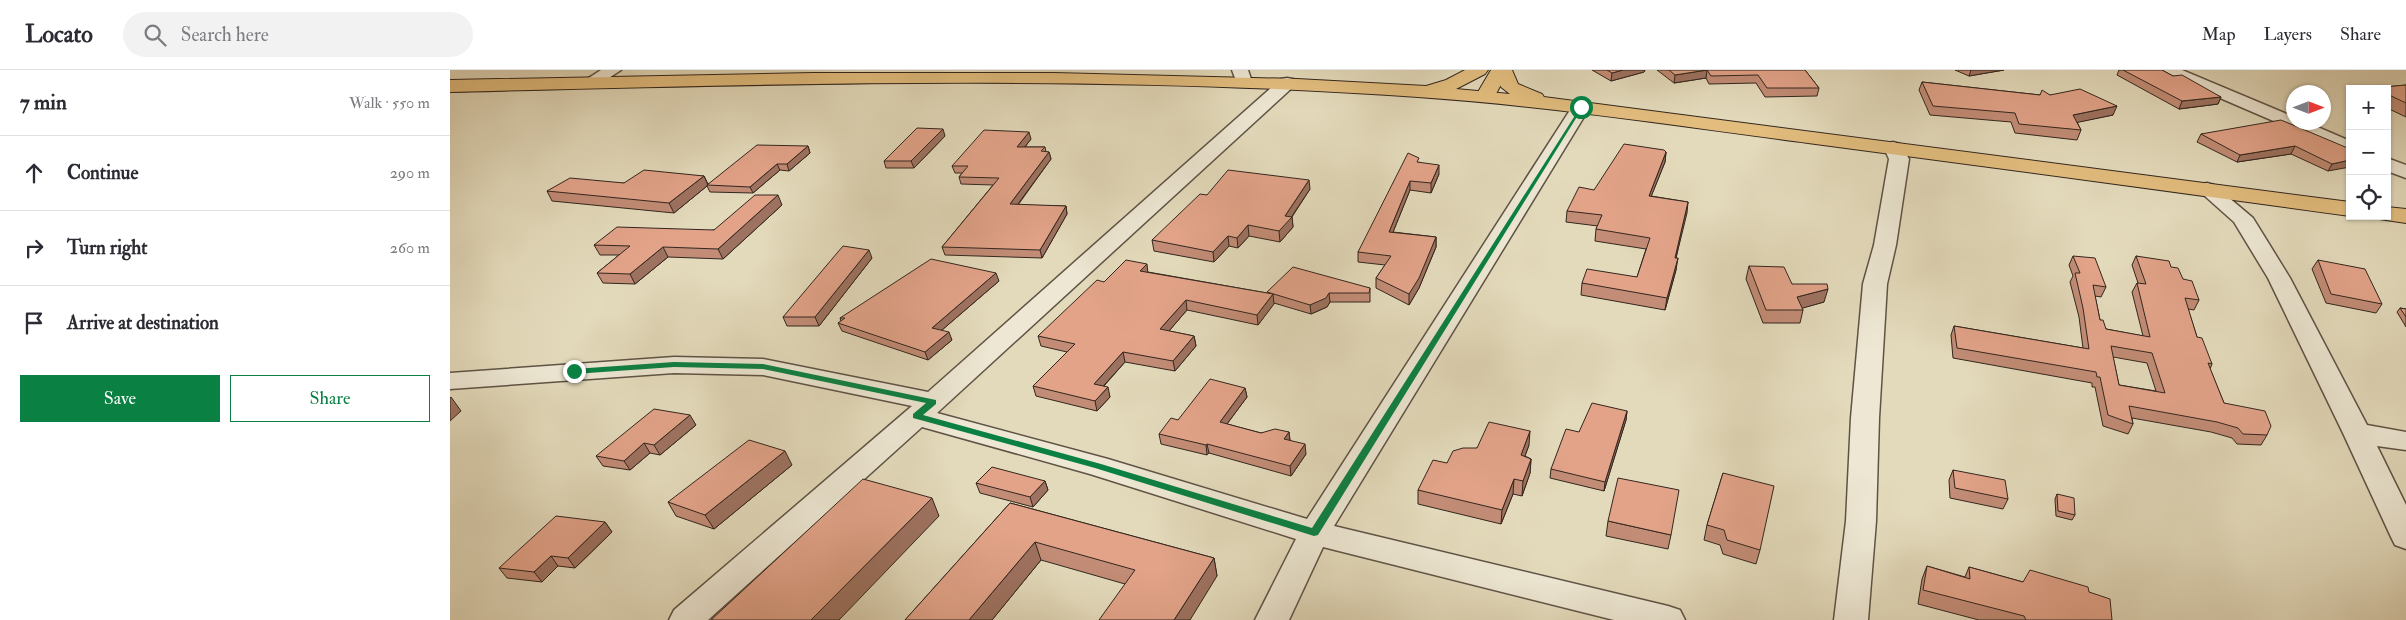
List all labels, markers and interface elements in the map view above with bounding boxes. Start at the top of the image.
search box [123,12,473,57]
text: Locato [25,19,93,50]
icon: search [141,21,169,49]
text: Search here [181,23,269,47]
text: Map [2202,23,2236,46]
text: Layers [2264,23,2312,46]
text: Share [2340,23,2381,46]
north arrow [2286,85,2331,130]
map controls [2346,85,2391,220]
button: + [2346,85,2391,130]
text: 7 min [20,89,67,116]
text: Walk · 550 m [349,93,430,113]
route start [1570,96,1593,119]
button: − [2346,130,2391,175]
icon: ahead [20,159,48,187]
text: Continue [67,161,138,185]
text: 290 m [390,163,430,183]
button: locate [2346,175,2391,220]
icon: right [20,234,48,262]
text: Turn right [67,236,147,260]
text: 260 m [390,238,430,258]
icon: arrive [20,309,48,337]
text: Arrive at destination [67,311,219,335]
route end [563,360,586,383]
button: Save [20,375,220,422]
button: Share [230,375,430,422]

